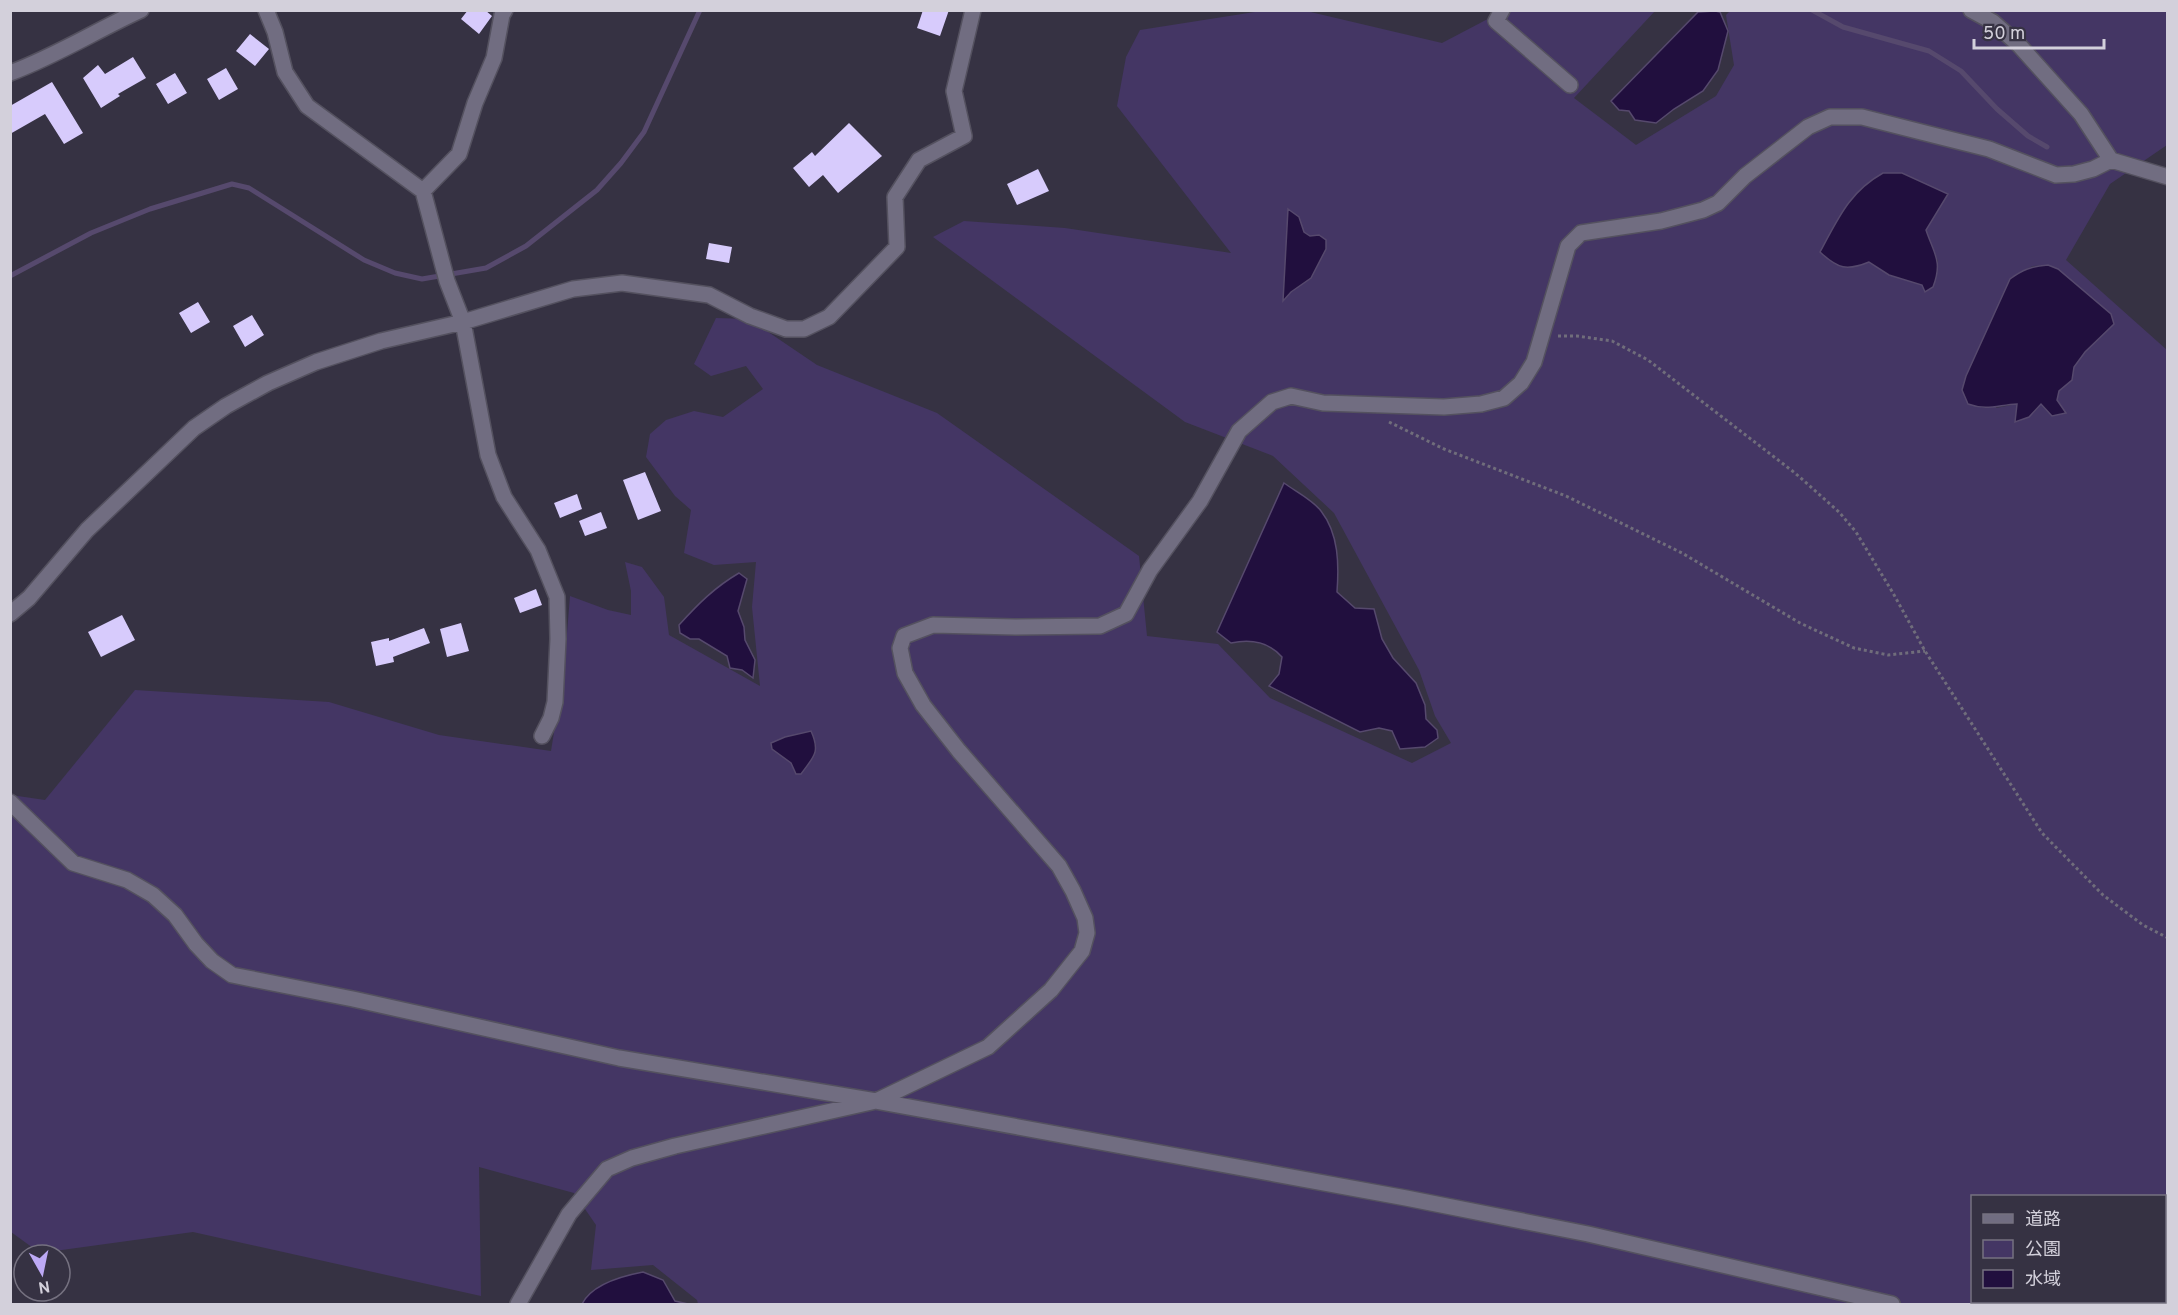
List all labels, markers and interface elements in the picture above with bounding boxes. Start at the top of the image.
scale bar [1974,12,2104,50]
text: 50 m [1983,23,2025,46]
legend [1971,1195,2166,1303]
text: 道路 [2025,1209,2061,1232]
text: 公園 [2025,1239,2061,1262]
north arrow [12,1243,72,1303]
text: 水域 [2025,1269,2061,1292]
text: N [37,1275,51,1297]

